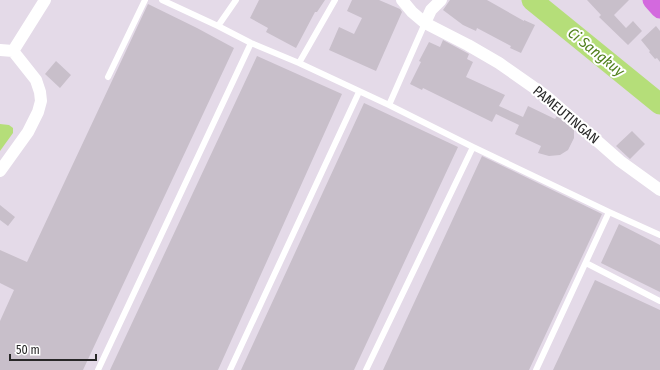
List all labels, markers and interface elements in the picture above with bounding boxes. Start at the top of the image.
water label: Ci Sangkuy [564,24,629,81]
street label: PAMEUTINGAN [529,82,603,148]
scale bar [10,336,96,362]
text: 50 m [16,343,40,357]

